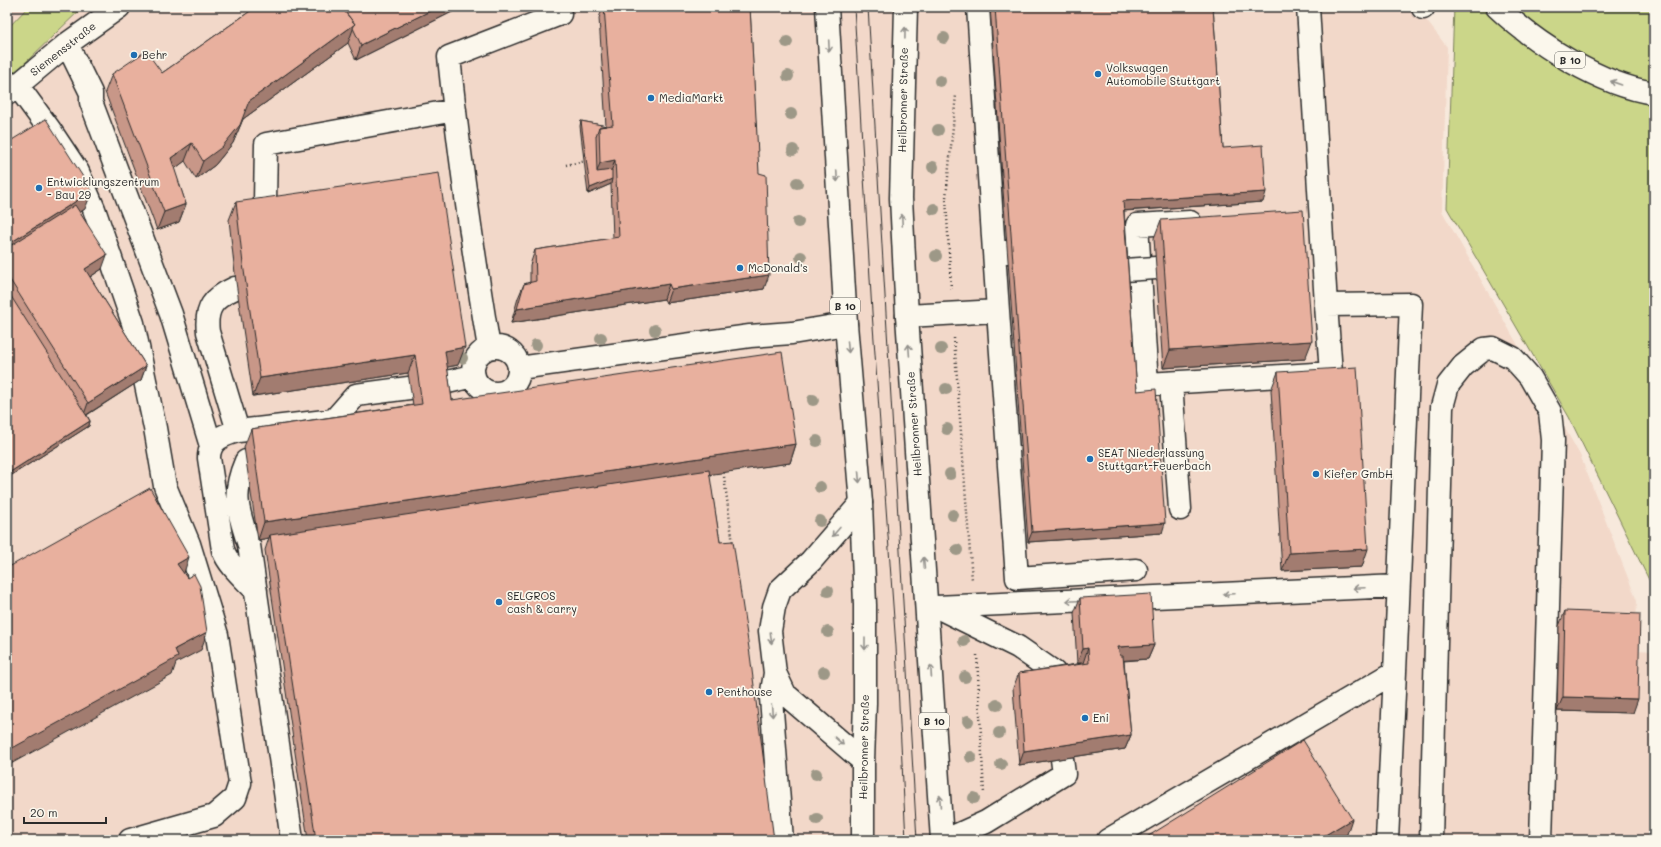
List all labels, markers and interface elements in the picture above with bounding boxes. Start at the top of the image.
street label: Siemensstraße [27,18,99,79]
one-way arrow [901,27,909,40]
one-way arrow [826,39,833,52]
place label: Behr [142,47,167,62]
street label: Heilbronner Straße [894,47,911,153]
marker: Behr [129,50,139,60]
road number: B 10 [1555,52,1585,68]
place label: Volkswagen Automobile Stuttgart [1106,60,1220,88]
marker: Volkswagen Automobile Stuttgart [1093,69,1103,79]
one-way arrow [1611,79,1623,87]
place label: MediaMarkt [659,90,724,105]
marker: MediaMarkt [646,93,656,103]
one-way arrow [833,169,840,182]
place label: Entwicklungszentrum - Bau 29 [47,174,159,202]
marker: Entwicklungszentrum - Bau 29 [34,183,44,193]
one-way arrow [899,214,906,227]
place label: McDonald's [748,260,808,275]
marker: McDonald's [735,263,745,273]
road number: B 10 [830,298,860,314]
one-way arrow [844,340,851,353]
one-way arrow [905,344,912,357]
street label: Heilbronner Straße [902,371,925,477]
place label: SEAT Niederlassung Stuttgart-Feuerbach [1098,445,1211,473]
marker: SEAT Niederlassung Stuttgart-Feuerbach [1085,454,1095,464]
place label: Kiefer GmbH [1324,466,1393,481]
marker: Kiefer GmbH [1311,469,1321,479]
one-way arrow [855,470,863,483]
one-way arrow [831,527,840,538]
one-way arrow [920,557,927,570]
one-way arrow [1353,584,1366,591]
place label: SELGROS cash & carry [507,588,577,616]
one-way arrow [1223,590,1236,597]
marker: SELGROS cash & carry [494,597,504,607]
one-way arrow [1066,597,1079,604]
one-way arrow [767,632,775,645]
one-way arrow [861,637,869,650]
one-way arrow [927,665,935,678]
place label: Penthouse [717,684,773,699]
marker: Penthouse [704,687,714,697]
street label: Heilbronner Straße [855,694,872,800]
one-way arrow [768,704,775,717]
place label: Eni [1093,710,1109,725]
road number: B 10 [919,713,949,729]
marker: Eni [1080,713,1090,723]
one-way arrow [834,736,844,745]
one-way arrow [936,795,943,808]
scale bar [24,799,106,825]
text: 20 m [30,804,58,820]

